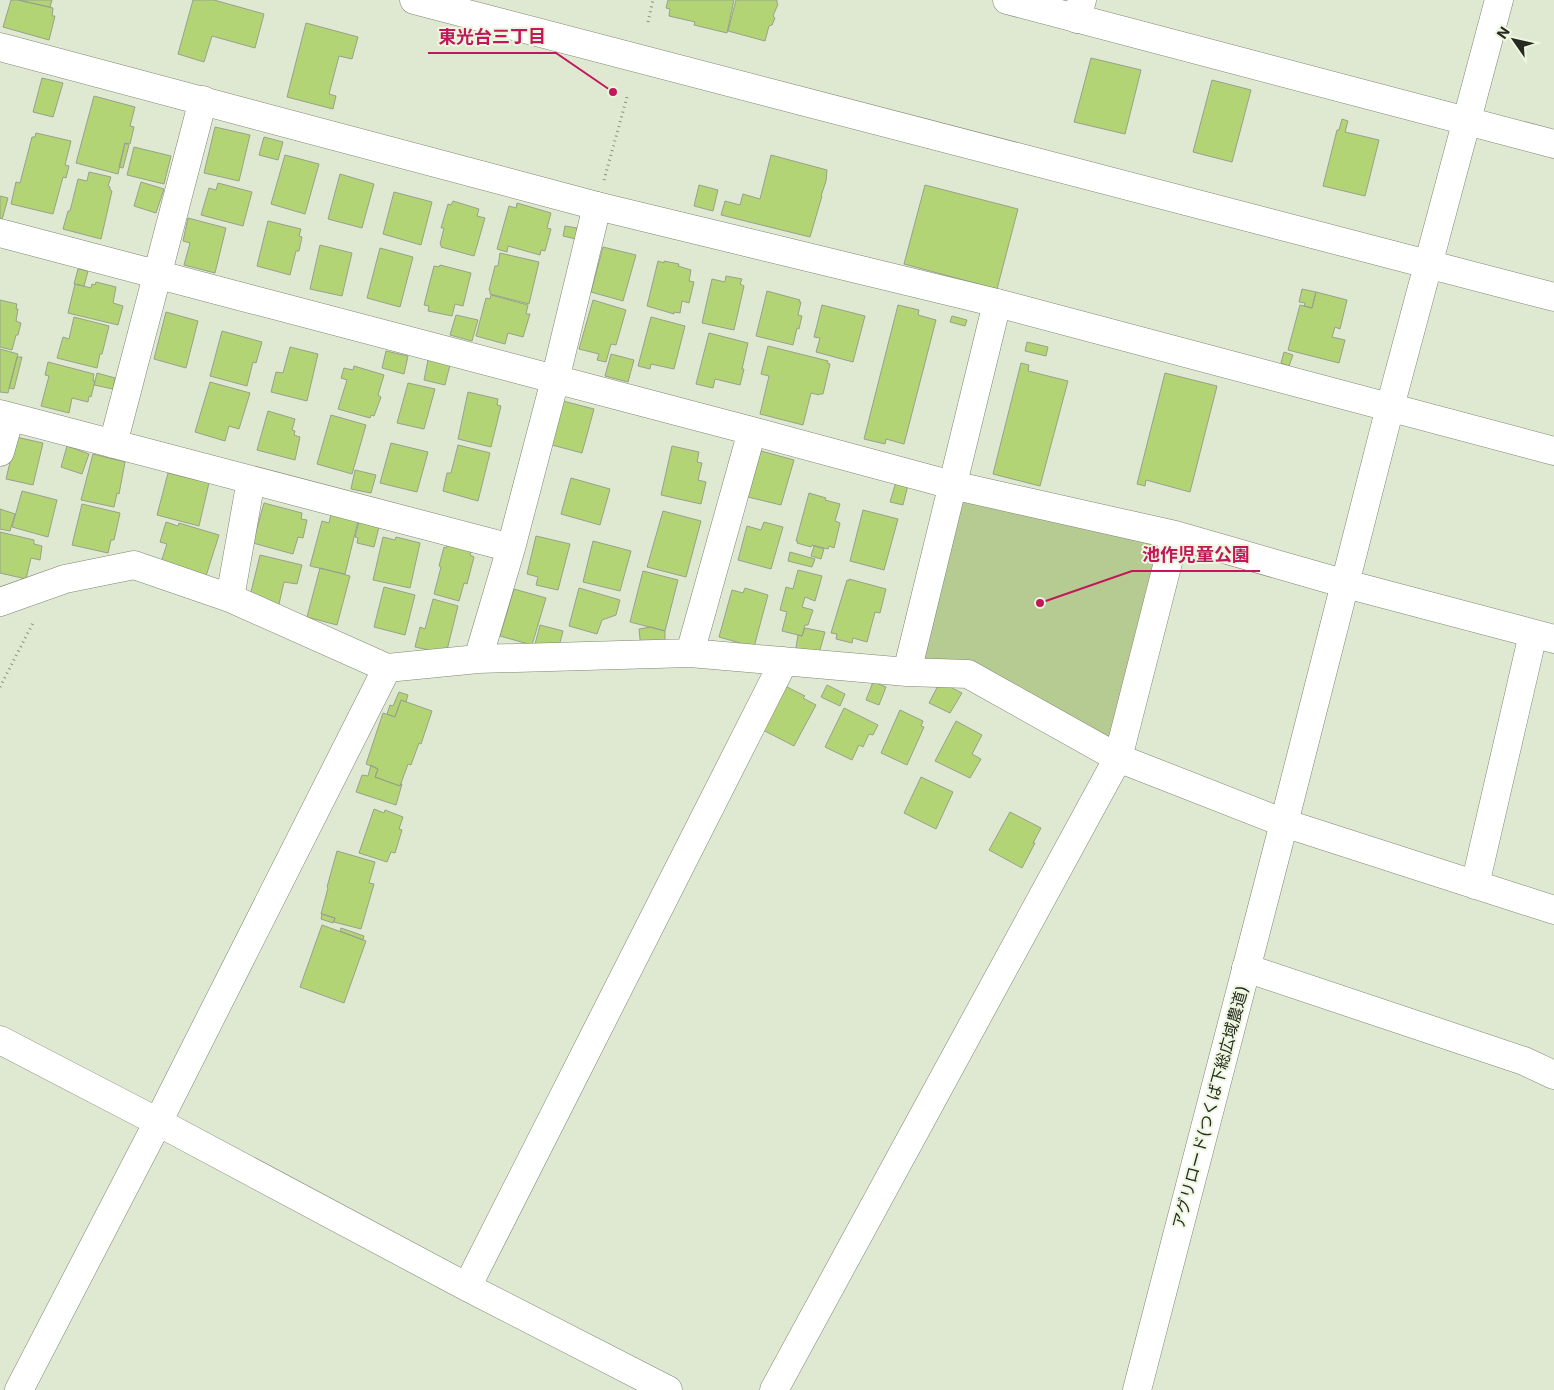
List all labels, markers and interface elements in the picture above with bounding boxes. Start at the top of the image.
north arrow [1489,15,1539,65]
callout: 東光台三丁目 [428,20,556,53]
text: N [1493,23,1513,42]
text: 東光台三丁目 [438,26,546,47]
callout: 池作児童公園 [1132,538,1260,571]
text: 池作児童公園 [1142,544,1250,565]
street label: アグリロード(つくば下総広域農道) [1168,983,1252,1231]

